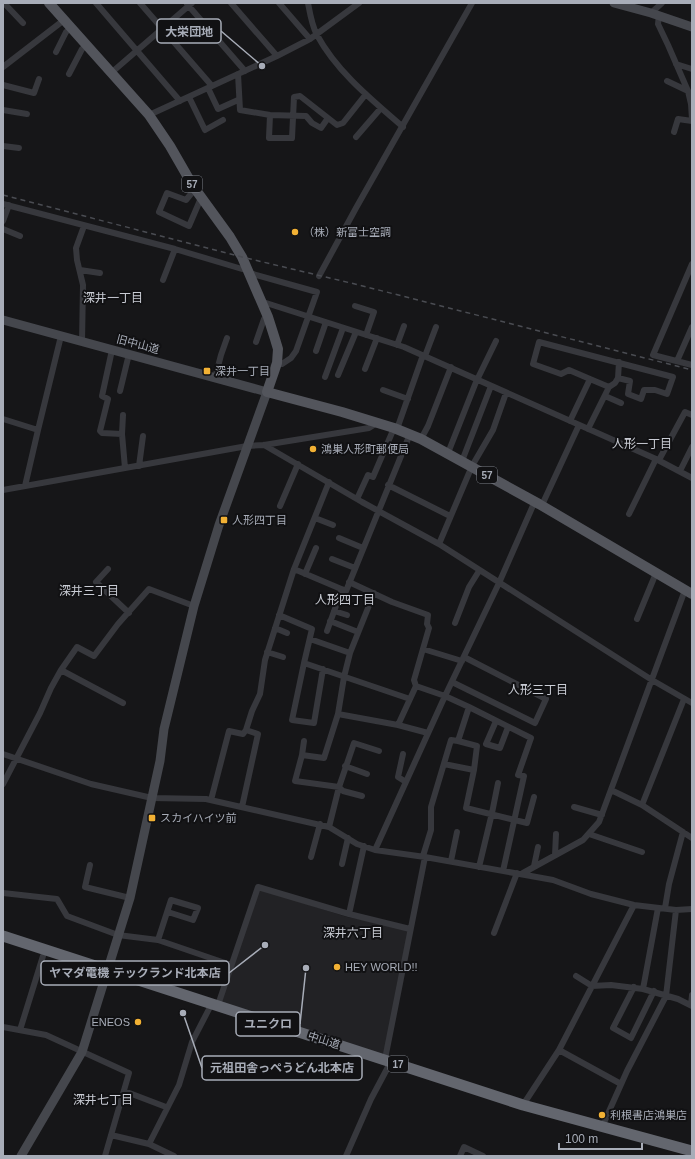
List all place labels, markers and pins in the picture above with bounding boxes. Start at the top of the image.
callout: 大栄団地 [157,19,221,43]
place label: （株）新富士空調 [303,226,391,238]
marker: （株）新富士空調 [290,227,300,237]
place label: 深井一丁目 [215,365,270,377]
marker: 深井一丁目 [202,366,212,376]
place label: 鴻巣人形町郵便局 [321,443,409,455]
marker: 鴻巣人形町郵便局 [308,444,318,454]
place label: 人形四丁目 [232,514,287,526]
marker: 人形四丁目 [219,515,229,525]
place label: スカイハイツ前 [160,812,237,824]
marker: スカイハイツ前 [147,813,157,823]
callout: ヤマダ電機 テックランド北本店 [41,961,229,985]
place label: HEY WORLD!! [345,961,418,973]
marker: HEY WORLD!! [332,962,342,972]
callout: ユニクロ [236,1012,300,1036]
place label: ENEOS [91,1016,130,1028]
marker: ENEOS [133,1017,143,1027]
callout: 元祖田舎っぺうどん北本店 [202,1056,362,1080]
place label: 利根書店鴻巣店 [610,1109,687,1121]
marker: 利根書店鴻巣店 [597,1110,607,1120]

